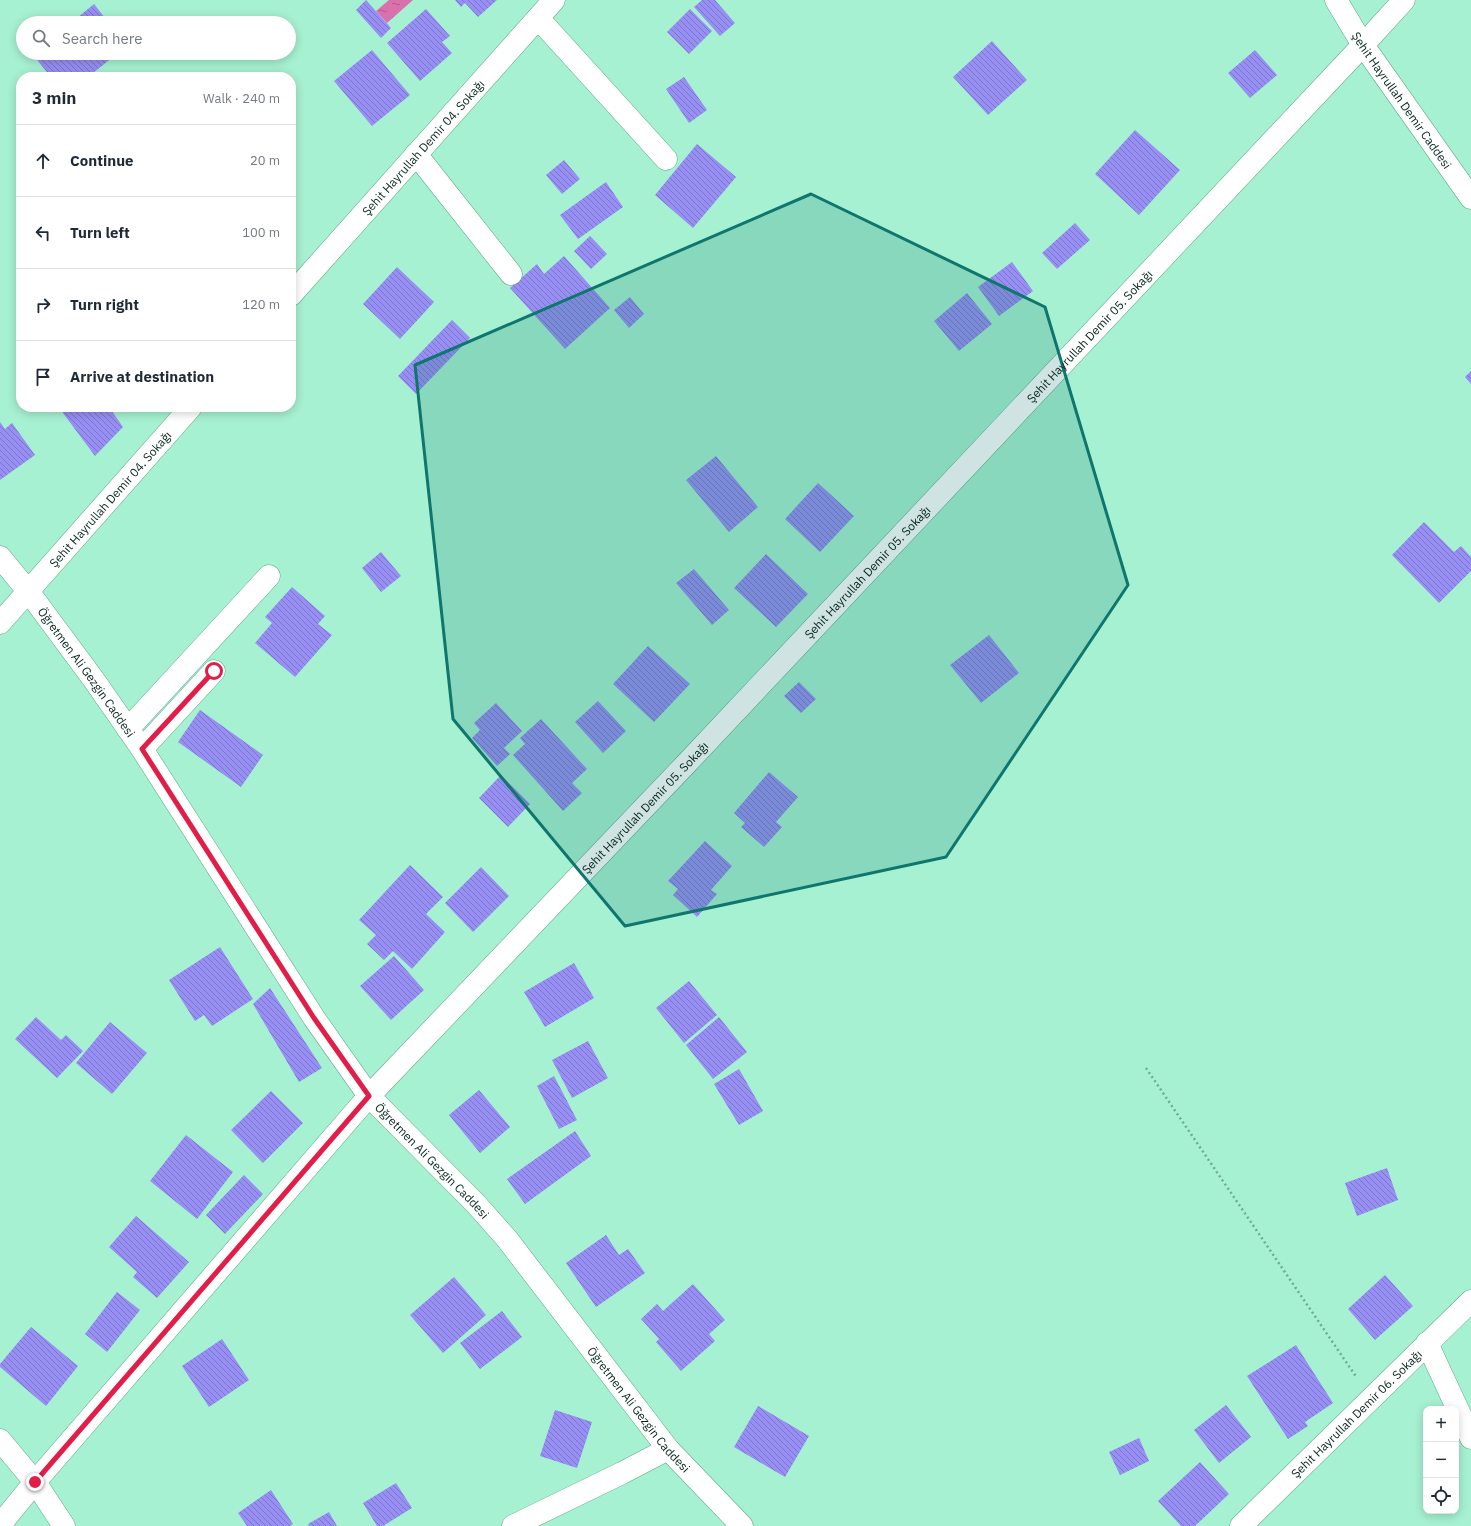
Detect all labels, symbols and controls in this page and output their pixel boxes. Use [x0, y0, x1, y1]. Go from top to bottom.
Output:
search box [16, 16, 296, 60]
icon: search [30, 27, 52, 49]
text: Search here [62, 29, 142, 48]
street label: Şehit Hayrullah Demir Caddesi [1349, 29, 1455, 171]
street label: Şehit Hayrullah Demir 04. Sokağı [358, 76, 487, 218]
text: 3 min [32, 87, 76, 109]
text: Walk · 240 m [203, 90, 280, 107]
icon: ahead [32, 150, 54, 172]
text: Continue [70, 151, 134, 170]
text: 20 m [250, 152, 280, 169]
icon: left [32, 222, 54, 244]
text: Turn left [70, 223, 130, 242]
text: 100 m [242, 224, 280, 241]
street label: Şehit Hayrullah Demir 05. Sokağı [1023, 266, 1155, 405]
icon: right [32, 294, 54, 316]
text: Turn right [70, 295, 139, 314]
text: 120 m [242, 296, 280, 313]
icon: arrive [32, 366, 54, 388]
text: Arrive at destination [70, 367, 214, 386]
street label: Şehit Hayrullah Demir 04. Sokağı [46, 427, 174, 570]
street label: Şehit Hayrullah Demir 05. Sokağı [801, 502, 933, 641]
street label: Öğretmen Ali Gezgin Caddesi [35, 604, 139, 740]
route start [205, 662, 223, 680]
street label: Şehit Hayrullah Demir 05. Sokağı [578, 738, 711, 876]
street label: Öğretmen Ali Gezgin Caddesi [372, 1099, 493, 1221]
street label: Öğretmen Ali Gezgin Caddesi [585, 1343, 694, 1475]
street label: Şehit Hayrullah Demir 06. Sokağı [1288, 1346, 1425, 1481]
map controls [1423, 1406, 1459, 1514]
button: + [1423, 1406, 1459, 1442]
button: − [1423, 1442, 1459, 1478]
route end [26, 1473, 44, 1491]
button: locate [1423, 1478, 1459, 1514]

